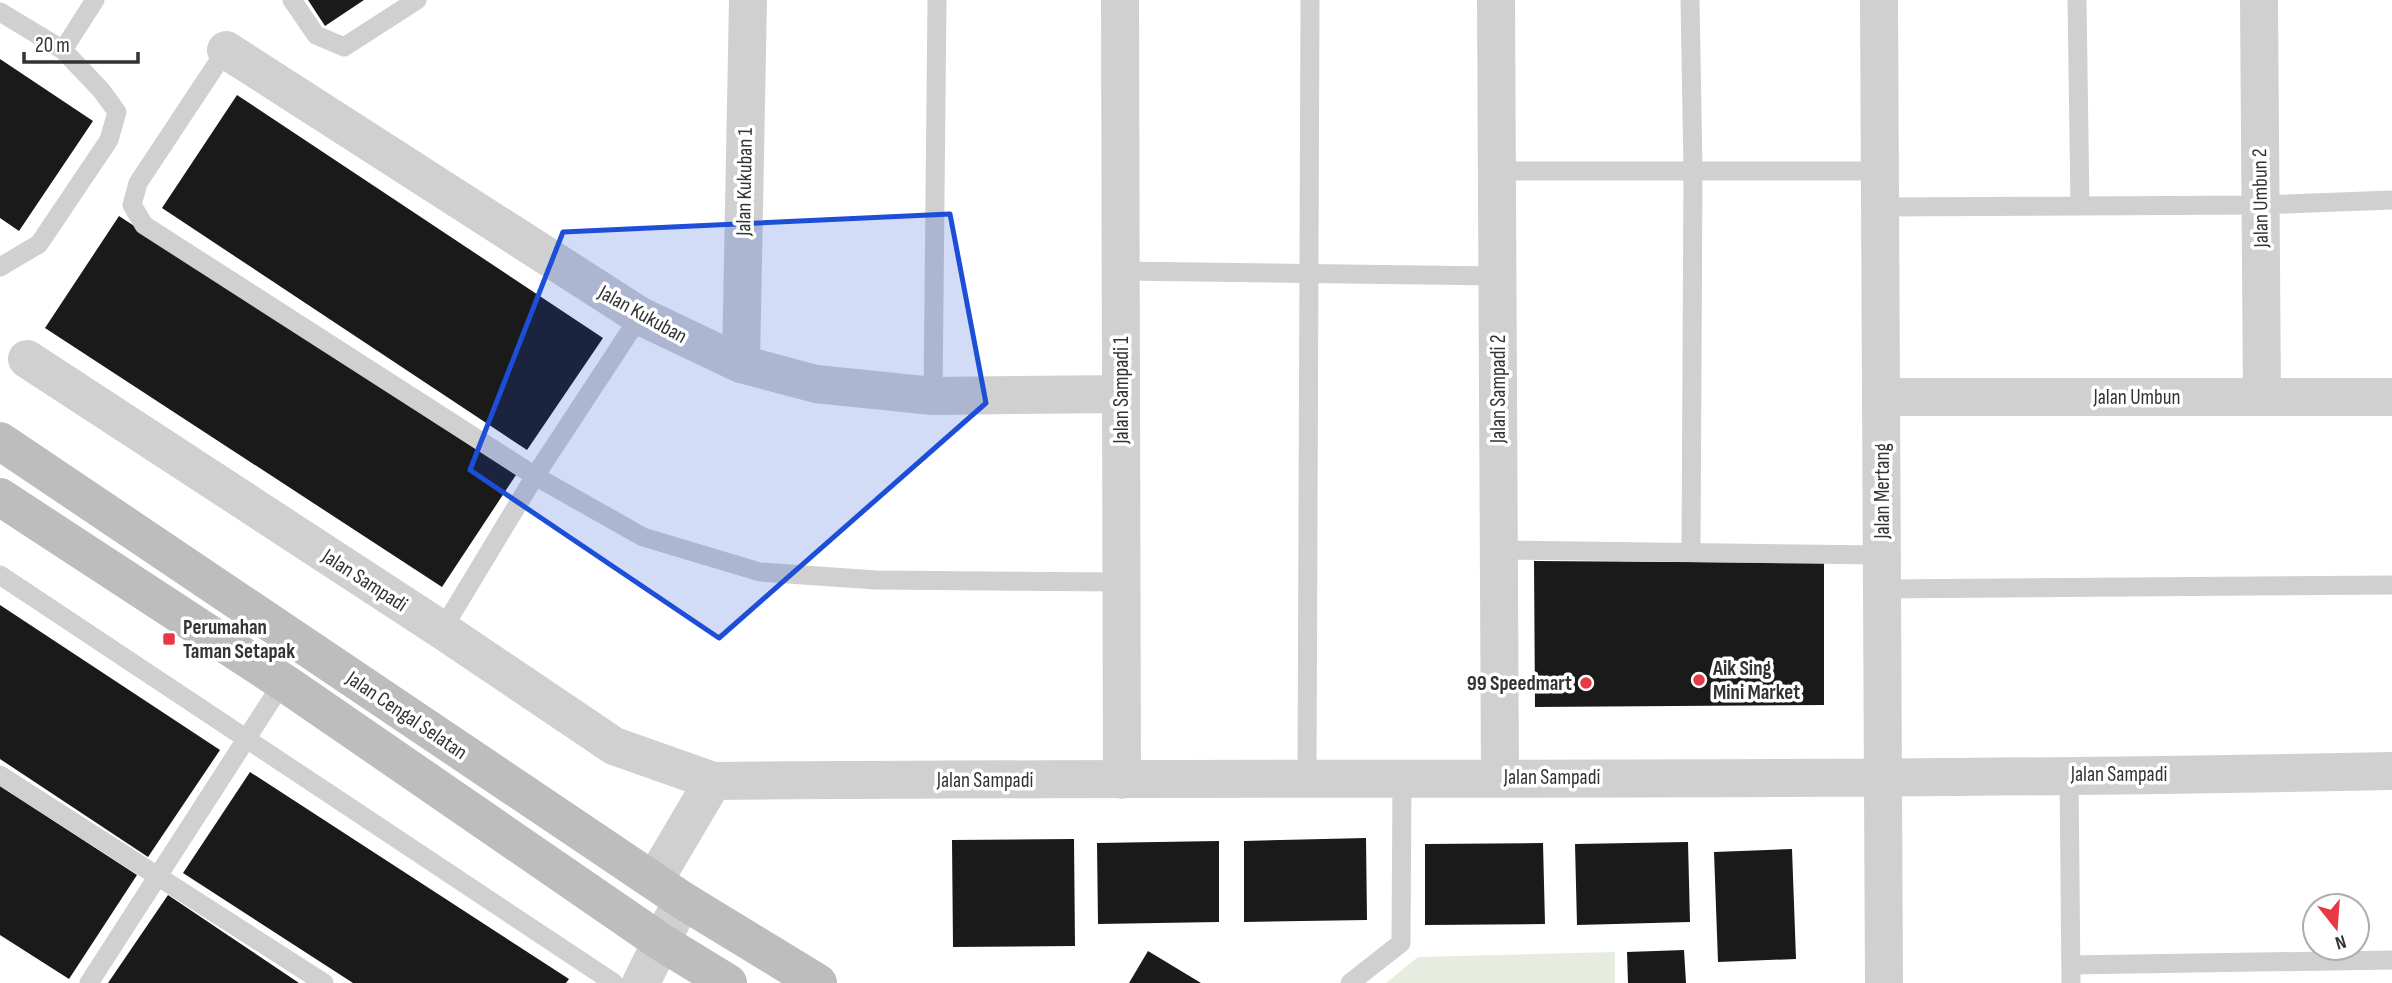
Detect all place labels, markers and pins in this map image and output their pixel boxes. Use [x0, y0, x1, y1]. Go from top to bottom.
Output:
place label: Perumahan Taman Setapak [183, 615, 295, 664]
marker: Perumahan Taman Setapak [161, 631, 177, 647]
place label: Aik Sing Mini Market [1712, 656, 1800, 705]
place label: 99 Speedmart [1467, 671, 1572, 696]
marker: Aik Sing Mini Market [1691, 672, 1707, 688]
marker: 99 Speedmart [1578, 675, 1594, 691]

